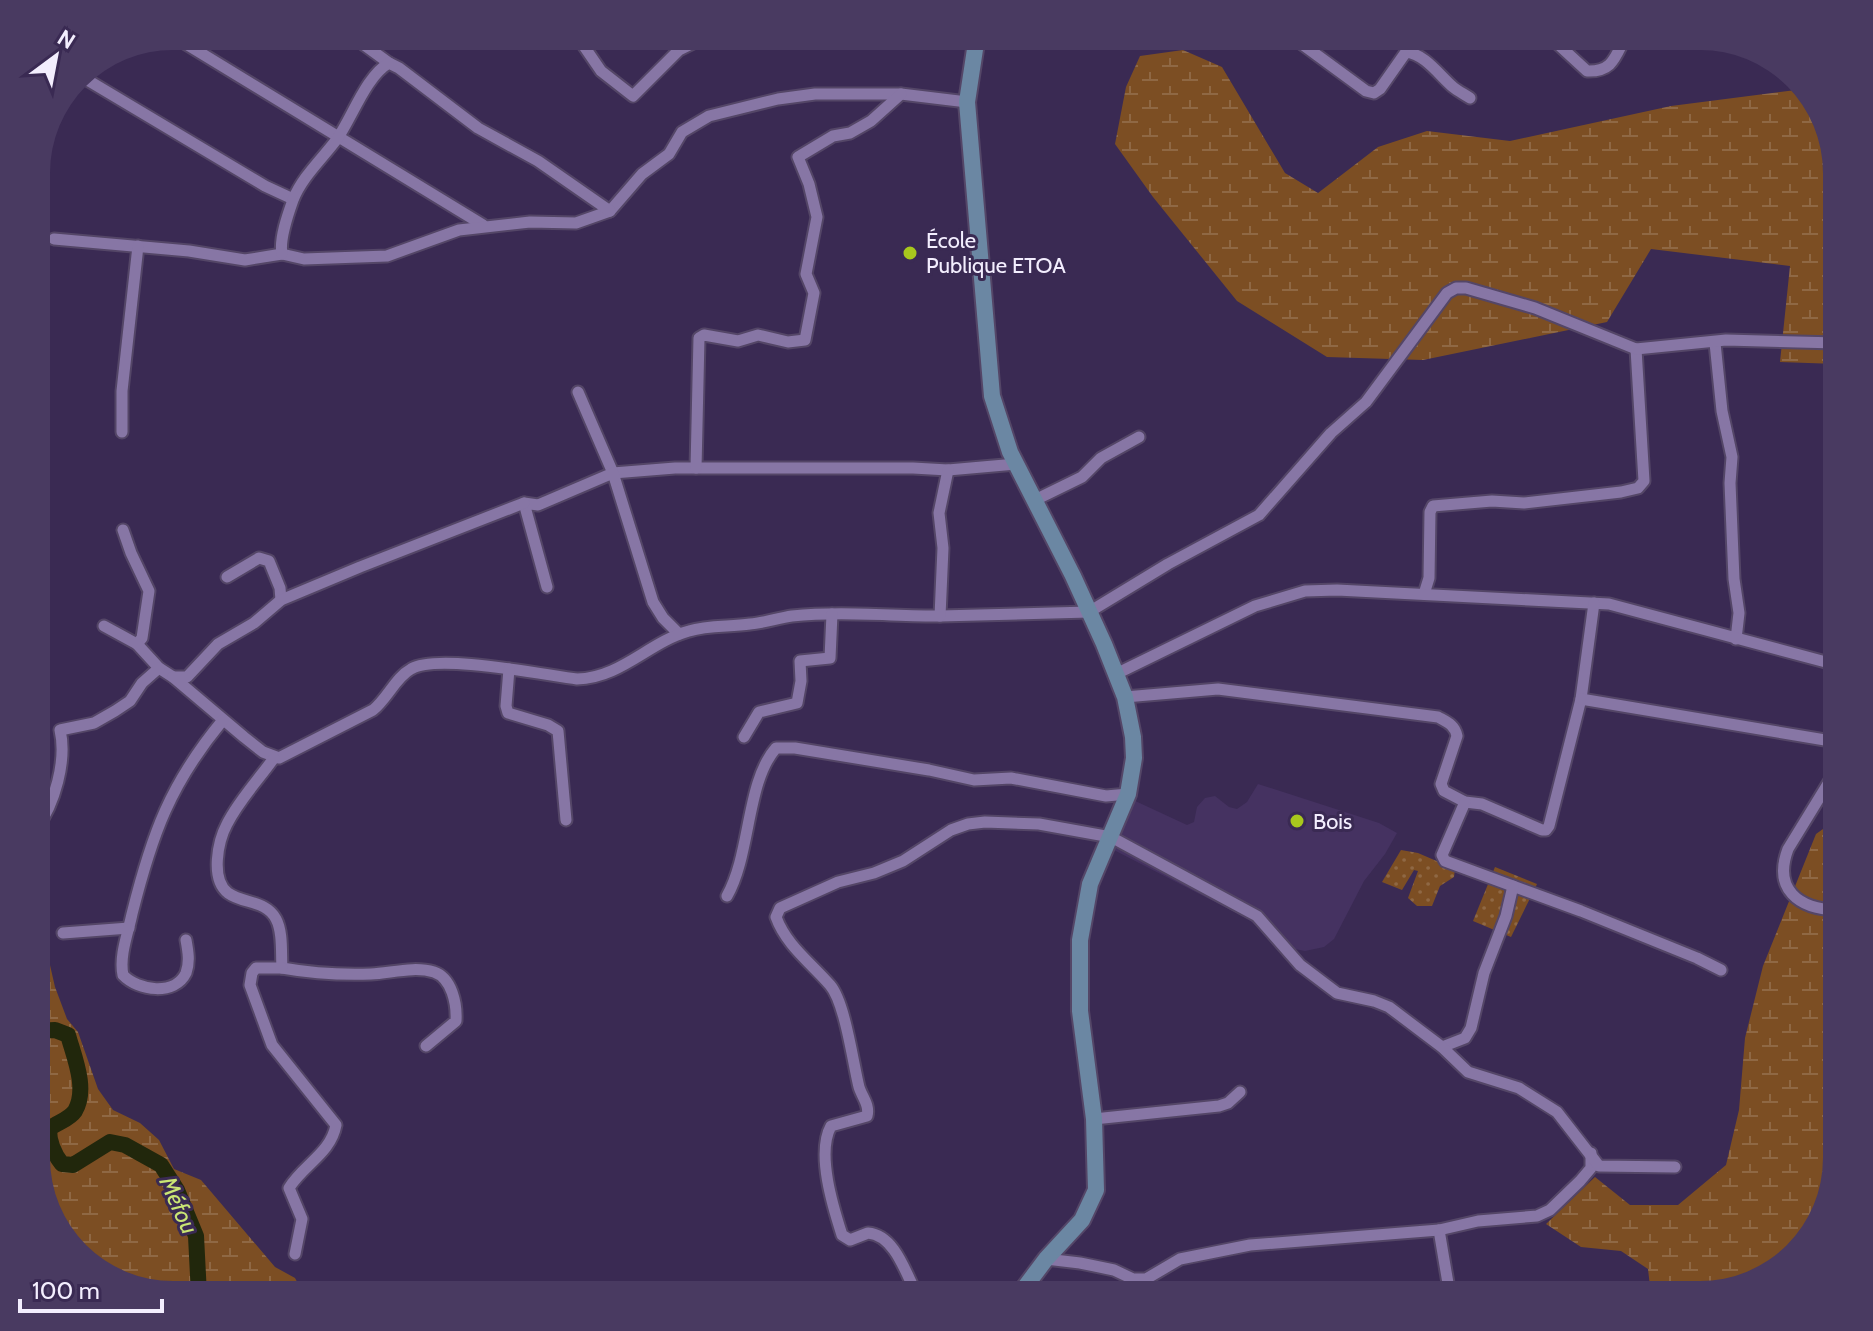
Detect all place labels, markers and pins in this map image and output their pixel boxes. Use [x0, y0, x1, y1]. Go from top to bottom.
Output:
place label: École Publique ETOA [926, 227, 1066, 279]
marker: École Publique ETOA [901, 244, 919, 262]
place label: Bois [1313, 808, 1352, 835]
marker: Bois [1288, 812, 1306, 830]

